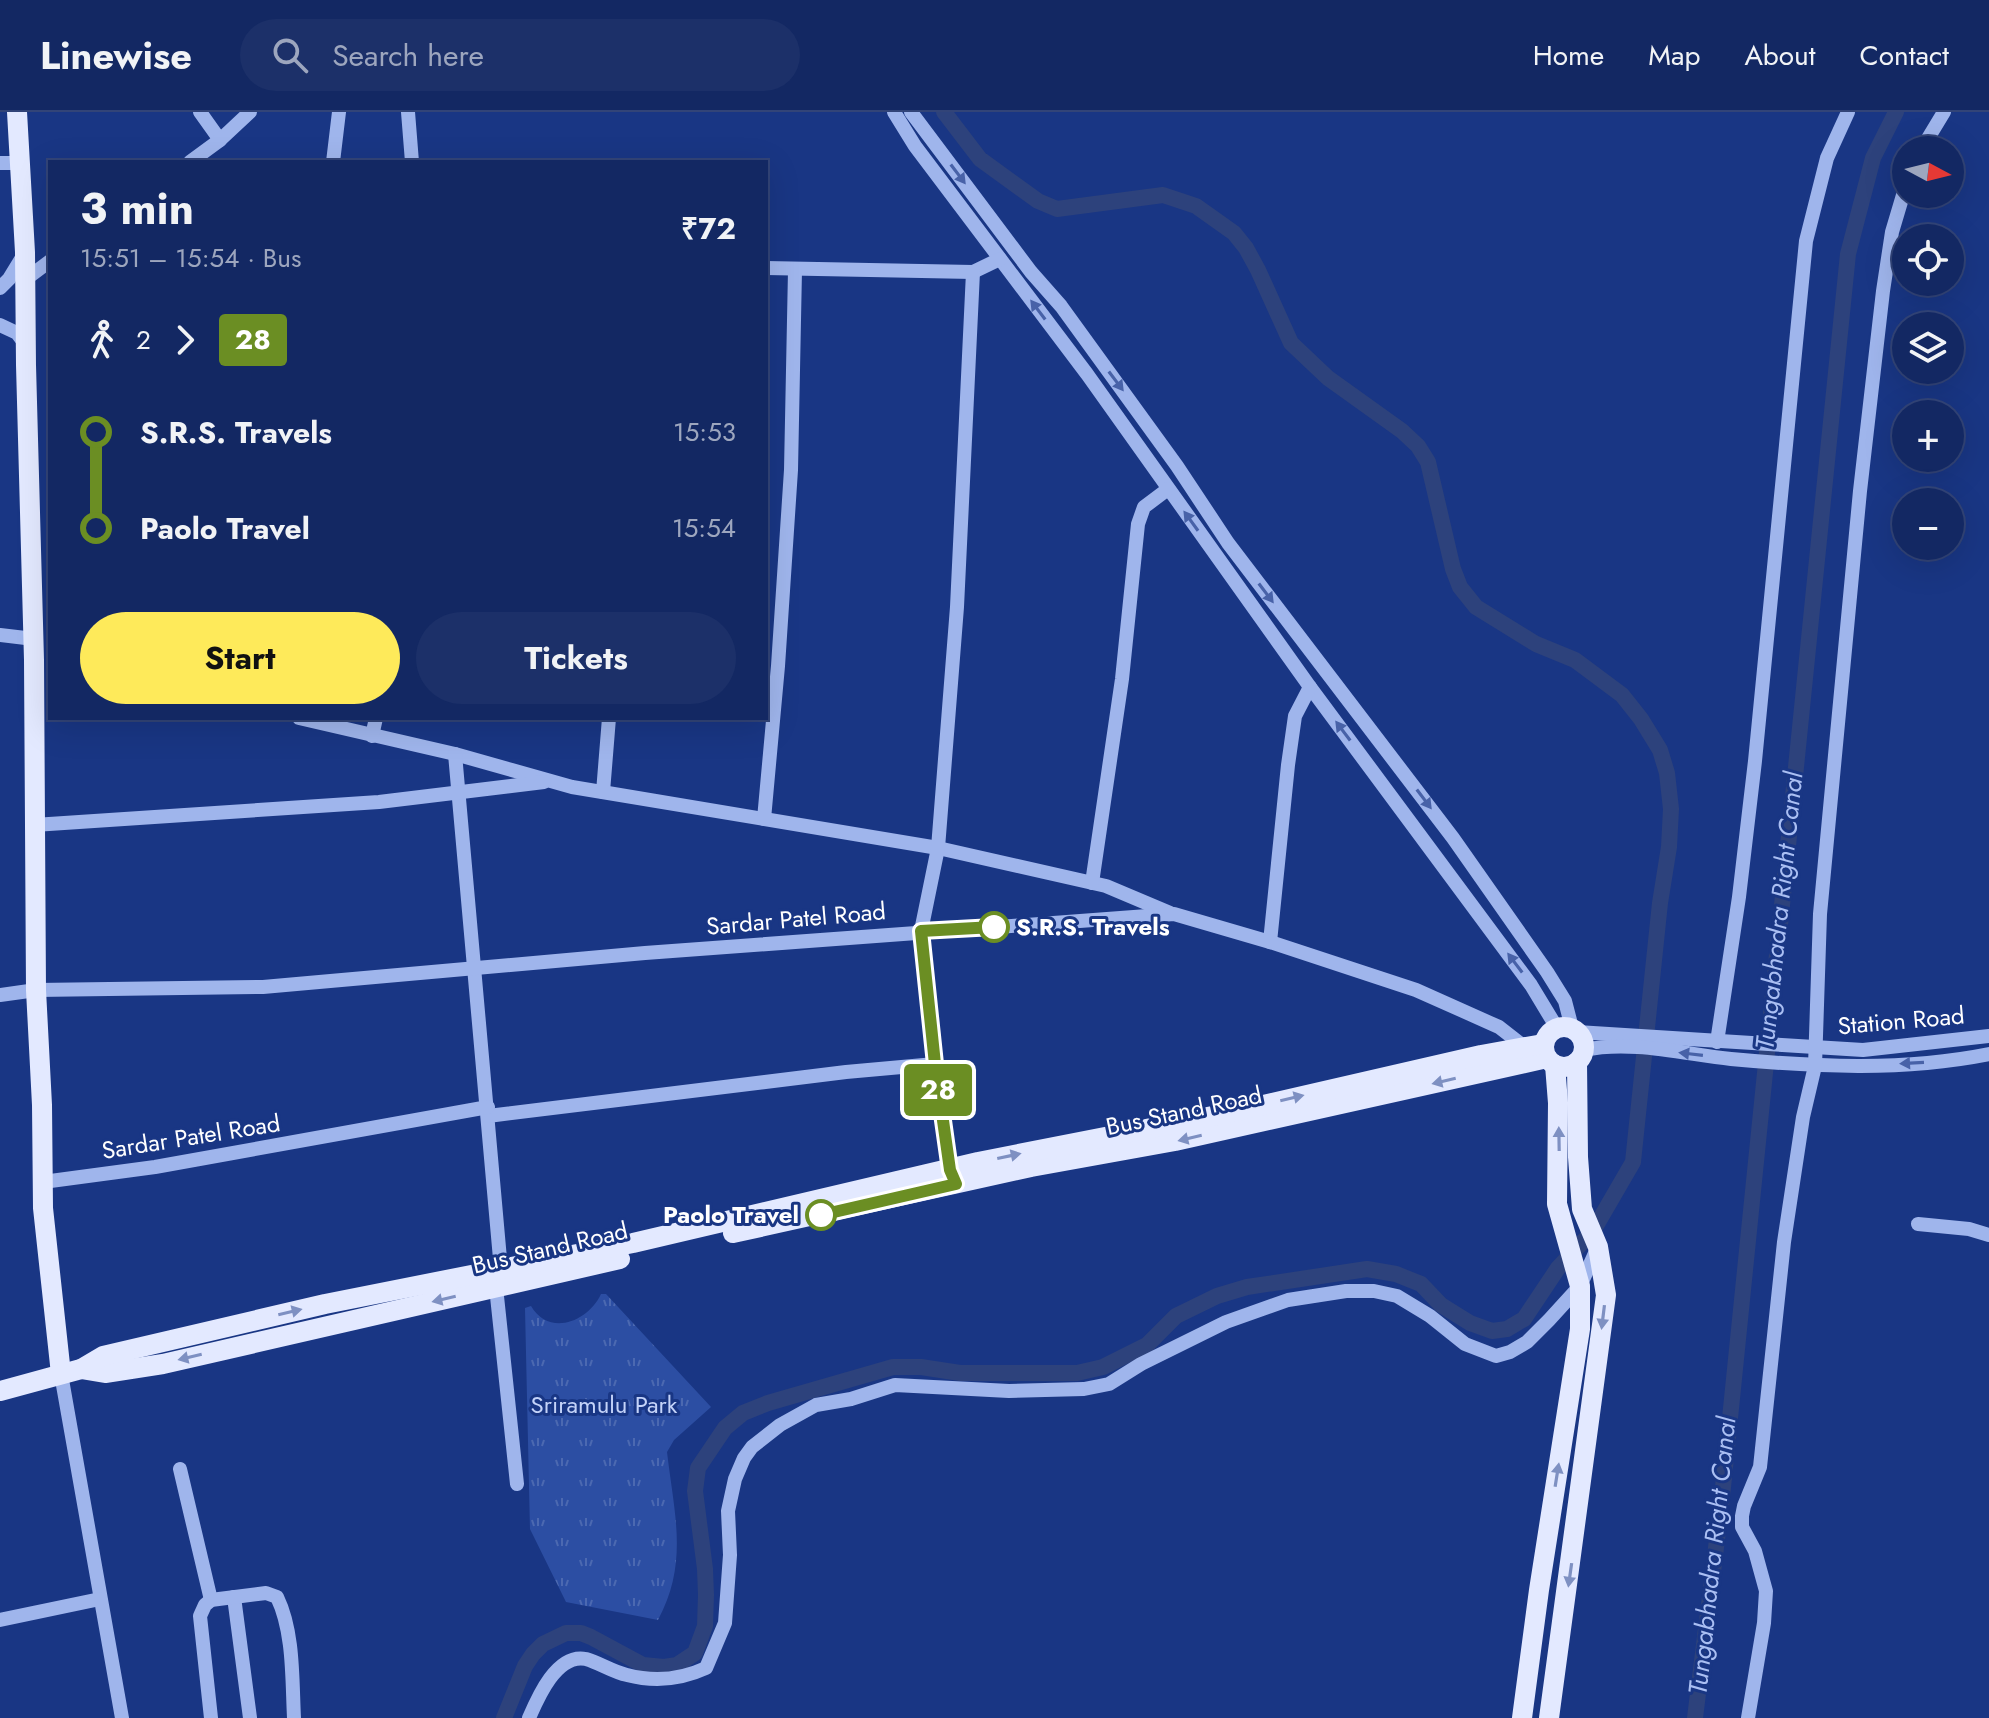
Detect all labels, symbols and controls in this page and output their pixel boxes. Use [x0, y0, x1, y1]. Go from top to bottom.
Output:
search box [240, 19, 800, 91]
text: Linewise [40, 28, 192, 83]
icon: search [268, 33, 312, 77]
text: Search here [332, 34, 484, 77]
text: Home [1533, 35, 1604, 76]
text: Map [1648, 35, 1700, 76]
text: About [1744, 35, 1816, 76]
text: Contact [1860, 35, 1949, 76]
north arrow [1892, 136, 1964, 208]
map controls [1892, 136, 1964, 560]
one-way arrow [950, 164, 966, 184]
text: 3 min [80, 177, 194, 241]
text: ₹72 [681, 207, 736, 250]
button: locate [1892, 224, 1964, 296]
text: 15:51 – 15:54 · Bus [80, 239, 301, 277]
one-way arrow [1031, 300, 1047, 320]
button: layers [1892, 312, 1964, 384]
icon: walk [80, 318, 124, 362]
icon: forward [163, 318, 207, 362]
text: 28 [235, 319, 271, 360]
text: 2 [136, 321, 151, 359]
one-way arrow [1107, 370, 1123, 391]
button: + [1892, 400, 1964, 472]
text: S.R.S. Travels [140, 411, 332, 454]
text: 15:53 [673, 413, 736, 451]
button: − [1892, 488, 1964, 560]
text: Paolo Travel [140, 507, 310, 550]
text: 15:54 [672, 509, 736, 547]
one-way arrow [1184, 510, 1199, 531]
one-way arrow [1257, 583, 1273, 603]
button: Start [80, 612, 400, 704]
button: Tickets [416, 612, 736, 704]
one-way arrow [1336, 721, 1351, 742]
water label: Tungabhadra Right Canal [1746, 769, 1813, 1052]
one-way arrow [1415, 789, 1431, 810]
street label: Sardar Patel Road [705, 893, 887, 944]
place label: S.R.S. Travels [1016, 909, 1170, 944]
marker: S.R.S. Travels [979, 912, 1009, 942]
one-way arrow [1507, 952, 1523, 973]
street label: Station Road [1836, 998, 1966, 1043]
one-way arrow [1678, 1047, 1703, 1060]
one-way arrow [1899, 1057, 1924, 1070]
line badge: 28 [902, 1064, 974, 1116]
text: 28 [920, 1069, 956, 1110]
one-way arrow [1431, 1075, 1456, 1087]
street label: Bus Stand Road [1103, 1077, 1265, 1144]
one-way arrow [1279, 1091, 1304, 1104]
street label: Sardar Patel Road [99, 1105, 283, 1168]
one-way arrow [1553, 1126, 1565, 1151]
one-way arrow [1177, 1132, 1202, 1145]
one-way arrow [997, 1149, 1022, 1161]
place label: Paolo Travel [663, 1197, 799, 1232]
marker: Paolo Travel [806, 1200, 836, 1230]
street label: Bus Stand Road [469, 1213, 631, 1282]
one-way arrow [431, 1293, 456, 1306]
one-way arrow [278, 1305, 303, 1318]
one-way arrow [1597, 1305, 1610, 1330]
one-way arrow [177, 1351, 202, 1364]
park label: Sriramulu Park [531, 1387, 678, 1422]
water label: Tungabhadra Right Canal [1679, 1414, 1746, 1697]
one-way arrow [1551, 1462, 1564, 1487]
one-way arrow [1563, 1563, 1576, 1588]

